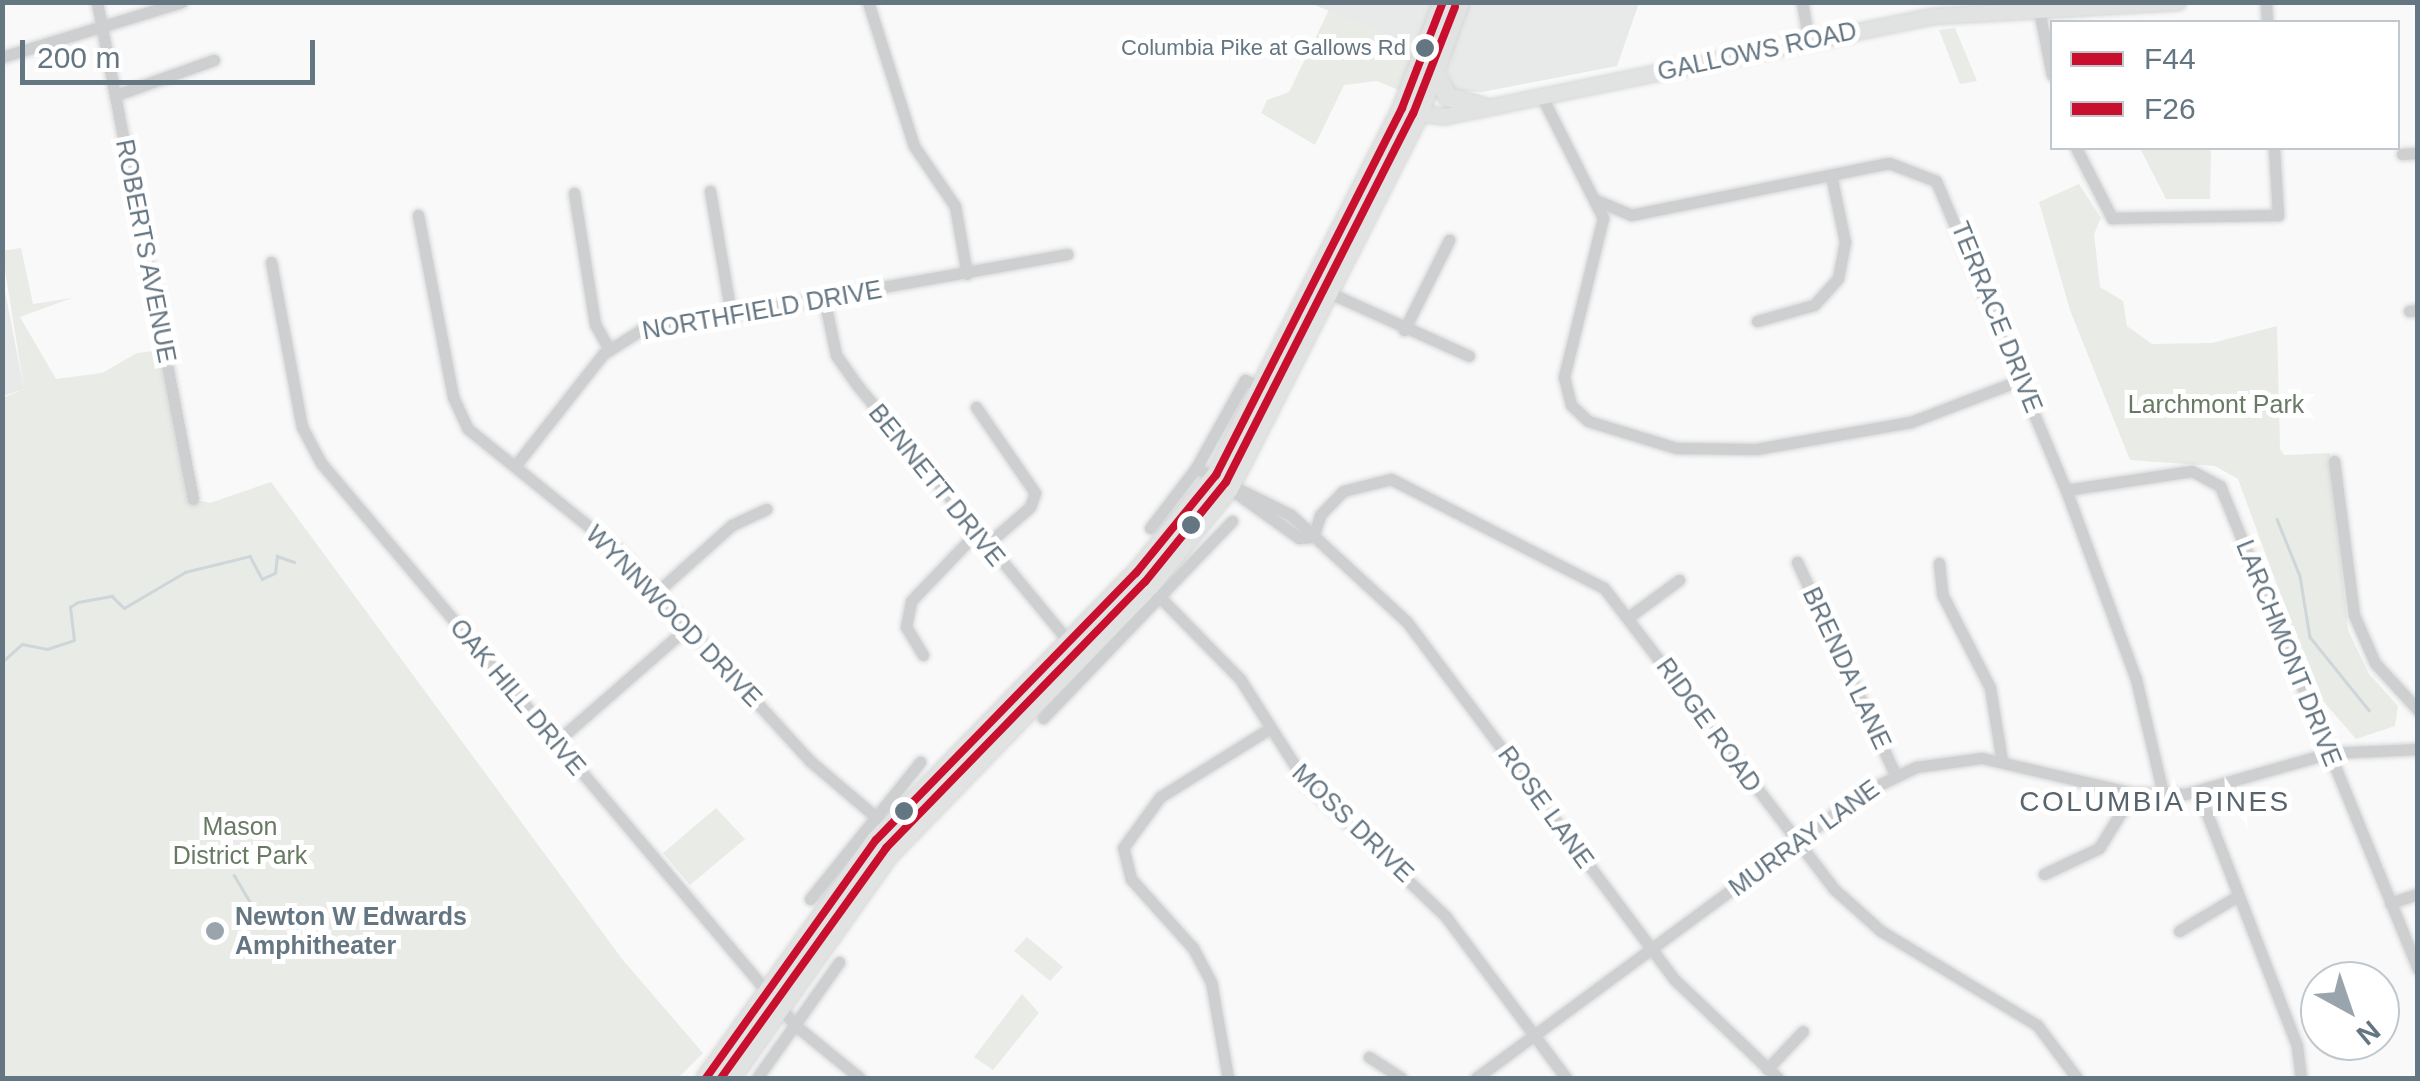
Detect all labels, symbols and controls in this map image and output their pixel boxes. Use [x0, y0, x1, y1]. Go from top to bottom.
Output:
street label: GALLOWS ROAD [1655, 15, 1859, 87]
scale bar [25, 20, 320, 82]
legend [2050, 20, 2400, 150]
place label: Columbia Pike at Gallows Rd [1121, 35, 1406, 61]
marker: Columbia Pike at Gallows Rd [1415, 38, 1435, 58]
text: 200 m [37, 41, 120, 74]
text: F44 [2144, 42, 2196, 75]
text: F26 [2144, 92, 2196, 125]
street label: ROBERTS AVENUE [109, 136, 183, 366]
street label: TERRACE DRIVE [1945, 217, 2049, 417]
street label: NORTHFIELD DRIVE [640, 274, 884, 346]
park label: Larchmont Park [2128, 389, 2304, 419]
street label: BENNETT DRIVE [862, 398, 1012, 572]
unlabelled marker [1181, 515, 1201, 535]
street label: WYNNWOOD DRIVE [580, 519, 768, 713]
street label: LARCHMONT DRIVE [2230, 535, 2348, 771]
street label: BRENDA LANE [1796, 582, 1898, 754]
street label: OAK HILL DRIVE [444, 612, 592, 782]
street label: RIDGE ROAD [1650, 652, 1768, 798]
street label: ROSE LANE [1492, 740, 1600, 874]
street label: MOSS DRIVE [1286, 758, 1420, 888]
street label: MURRAY LANE [1723, 773, 1885, 903]
district label: COLUMBIA PINES [2018, 785, 2292, 819]
unlabelled marker [894, 801, 914, 821]
park label: Mason District Park [173, 812, 307, 871]
place label: Newton W Edwards Amphitheater [235, 902, 467, 961]
marker: Newton W Edwards Amphitheater [204, 920, 226, 942]
north arrow [2300, 961, 2400, 1061]
text: N [2351, 1014, 2386, 1051]

